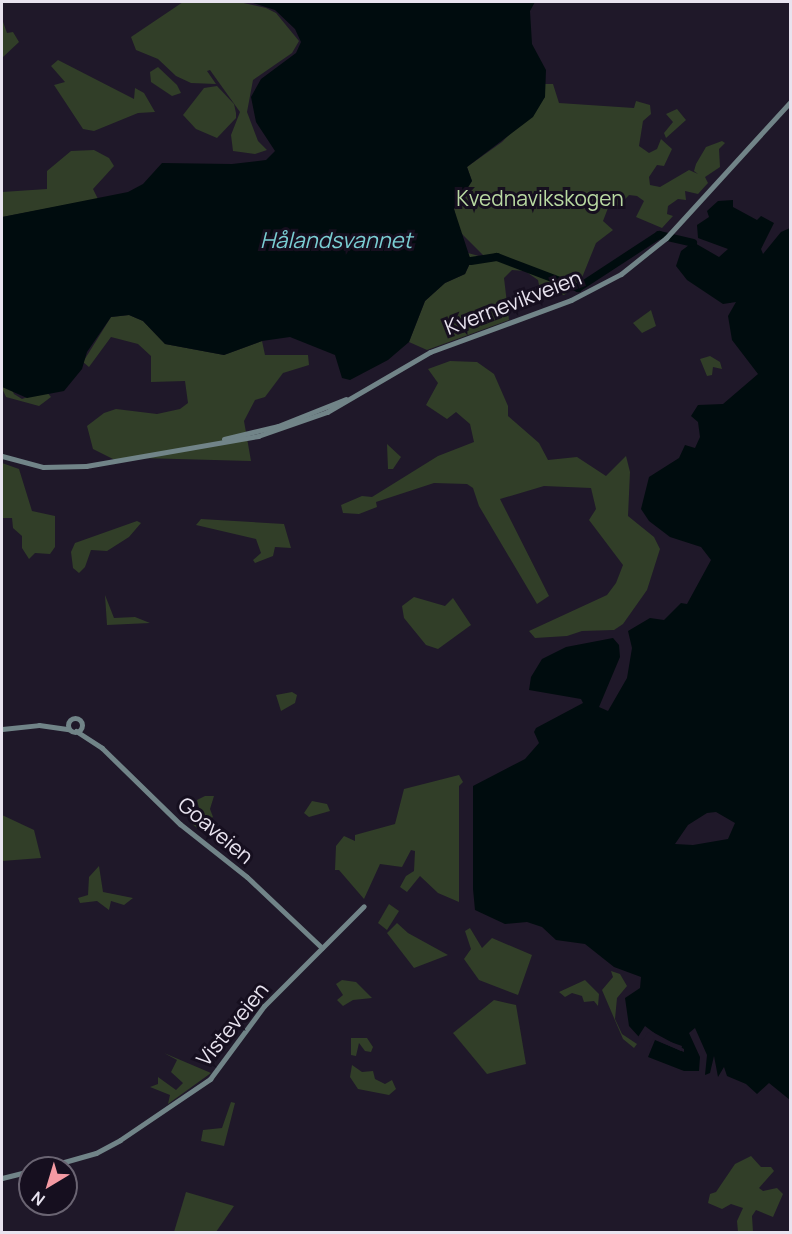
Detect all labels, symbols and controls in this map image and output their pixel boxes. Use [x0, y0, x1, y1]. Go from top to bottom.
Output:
park label: Kvednavikskogen [456, 185, 624, 211]
water label: Hålandsvannet [260, 228, 412, 254]
street label: Kvernevikveien [441, 264, 585, 340]
street label: Goaveien [173, 791, 259, 869]
street label: Visteveien [191, 977, 273, 1071]
north arrow [18, 1156, 78, 1216]
text: N [27, 1186, 49, 1211]

